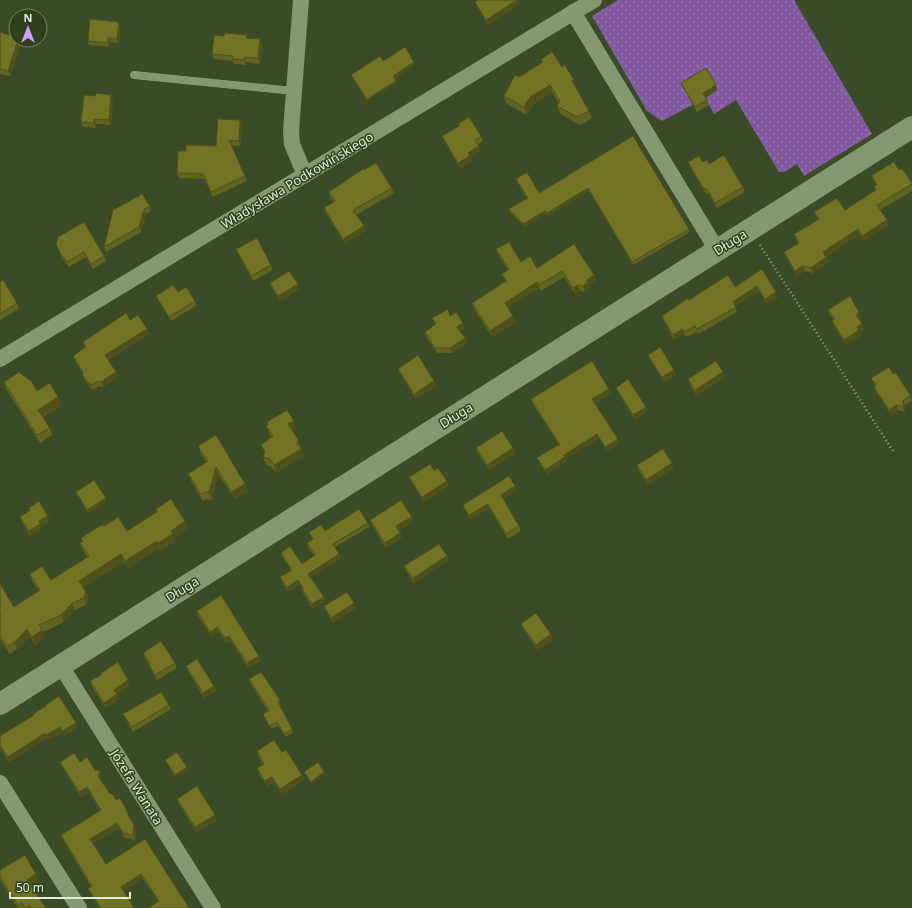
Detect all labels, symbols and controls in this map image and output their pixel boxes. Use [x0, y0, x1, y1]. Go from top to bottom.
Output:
north arrow [8, 8, 48, 48]
text: N [24, 10, 32, 25]
street label: Władysława Podkowińskiego [217, 127, 377, 233]
street label: Długa [710, 225, 750, 259]
street label: Długa [436, 398, 476, 432]
street label: Długa [162, 572, 202, 606]
street label: Józefa Wanata [105, 744, 168, 828]
scale bar [10, 874, 130, 900]
text: 50 m [16, 879, 44, 896]

